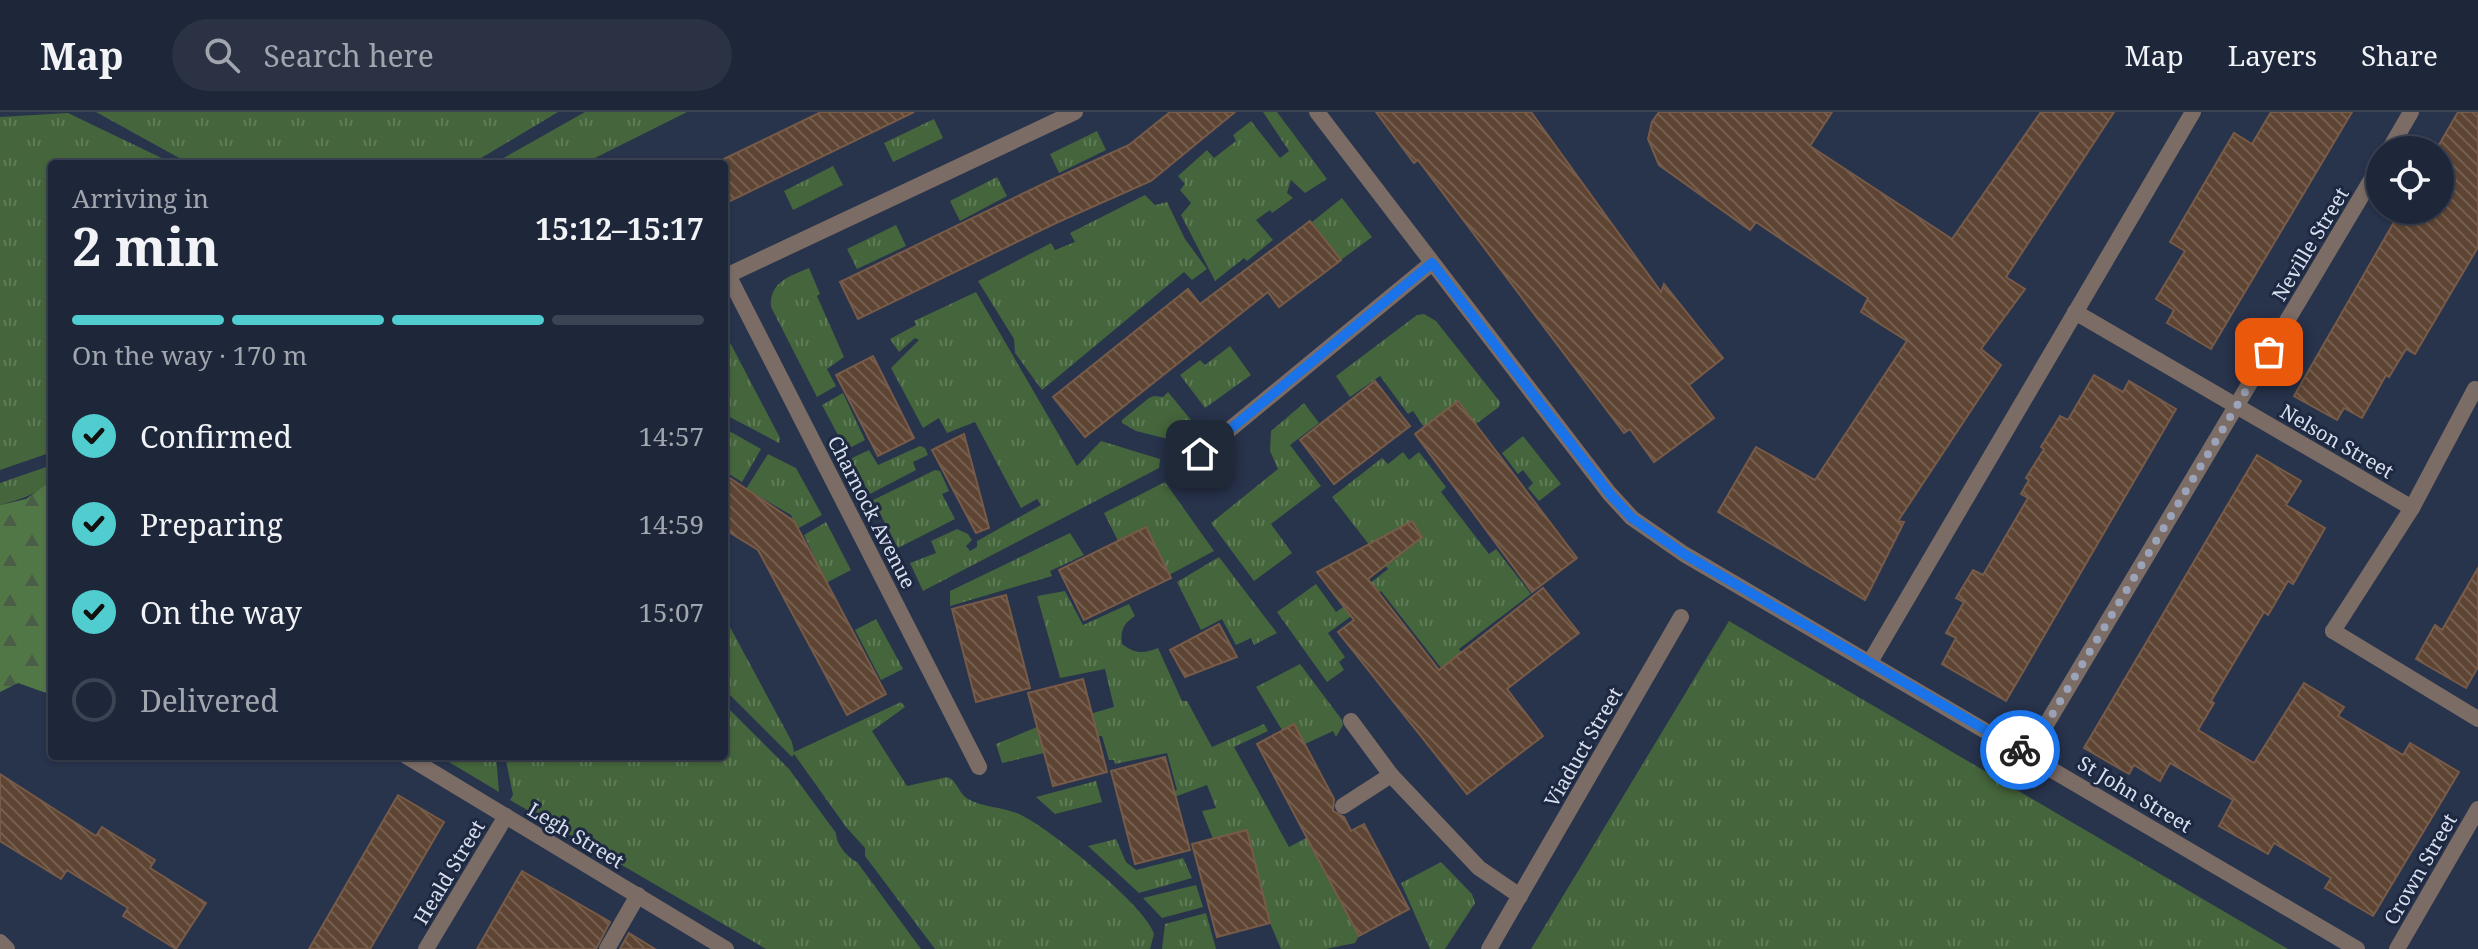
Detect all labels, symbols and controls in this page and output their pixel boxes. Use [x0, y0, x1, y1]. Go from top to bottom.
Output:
search box [172, 19, 732, 91]
text: Map [40, 29, 124, 81]
icon: search [200, 33, 244, 77]
text: Search here [264, 35, 434, 76]
text: Map [2125, 36, 2184, 74]
text: Layers [2228, 36, 2317, 74]
text: Share [2361, 36, 2438, 74]
map controls [2366, 136, 2454, 224]
button: locate [2366, 136, 2454, 224]
text: Arriving in [72, 180, 209, 216]
street label: Neville Street [2265, 182, 2355, 306]
text: 15:12–15:17 [535, 208, 704, 249]
text: 2 min [72, 210, 219, 281]
pin [2235, 318, 2303, 386]
icon: bag [2247, 330, 2291, 374]
text: On the way · 170 m [72, 337, 307, 373]
street label: Nelson Street [2275, 398, 2399, 484]
icon: check [72, 414, 116, 458]
text: Confirmed [140, 416, 292, 457]
text: 14:57 [638, 418, 704, 454]
pin [1166, 420, 1234, 488]
street label: Charnock Avenue [822, 431, 922, 593]
icon: home [1178, 432, 1222, 476]
icon: check [72, 502, 116, 546]
text: Preparing [140, 504, 283, 545]
text: 14:59 [638, 506, 704, 542]
icon: check [72, 590, 116, 634]
text: On the way [140, 592, 302, 633]
text: 15:07 [638, 594, 704, 630]
text: Delivered [140, 680, 279, 721]
street label: Viaduct Street [1538, 682, 1628, 812]
courier [1980, 710, 2060, 790]
icon: bike [1998, 728, 2042, 772]
street label: St John Street [2073, 749, 2197, 839]
street label: Legh Street [523, 796, 629, 874]
street label: Crown Street [2377, 808, 2463, 930]
street label: Heald Street [407, 815, 491, 929]

